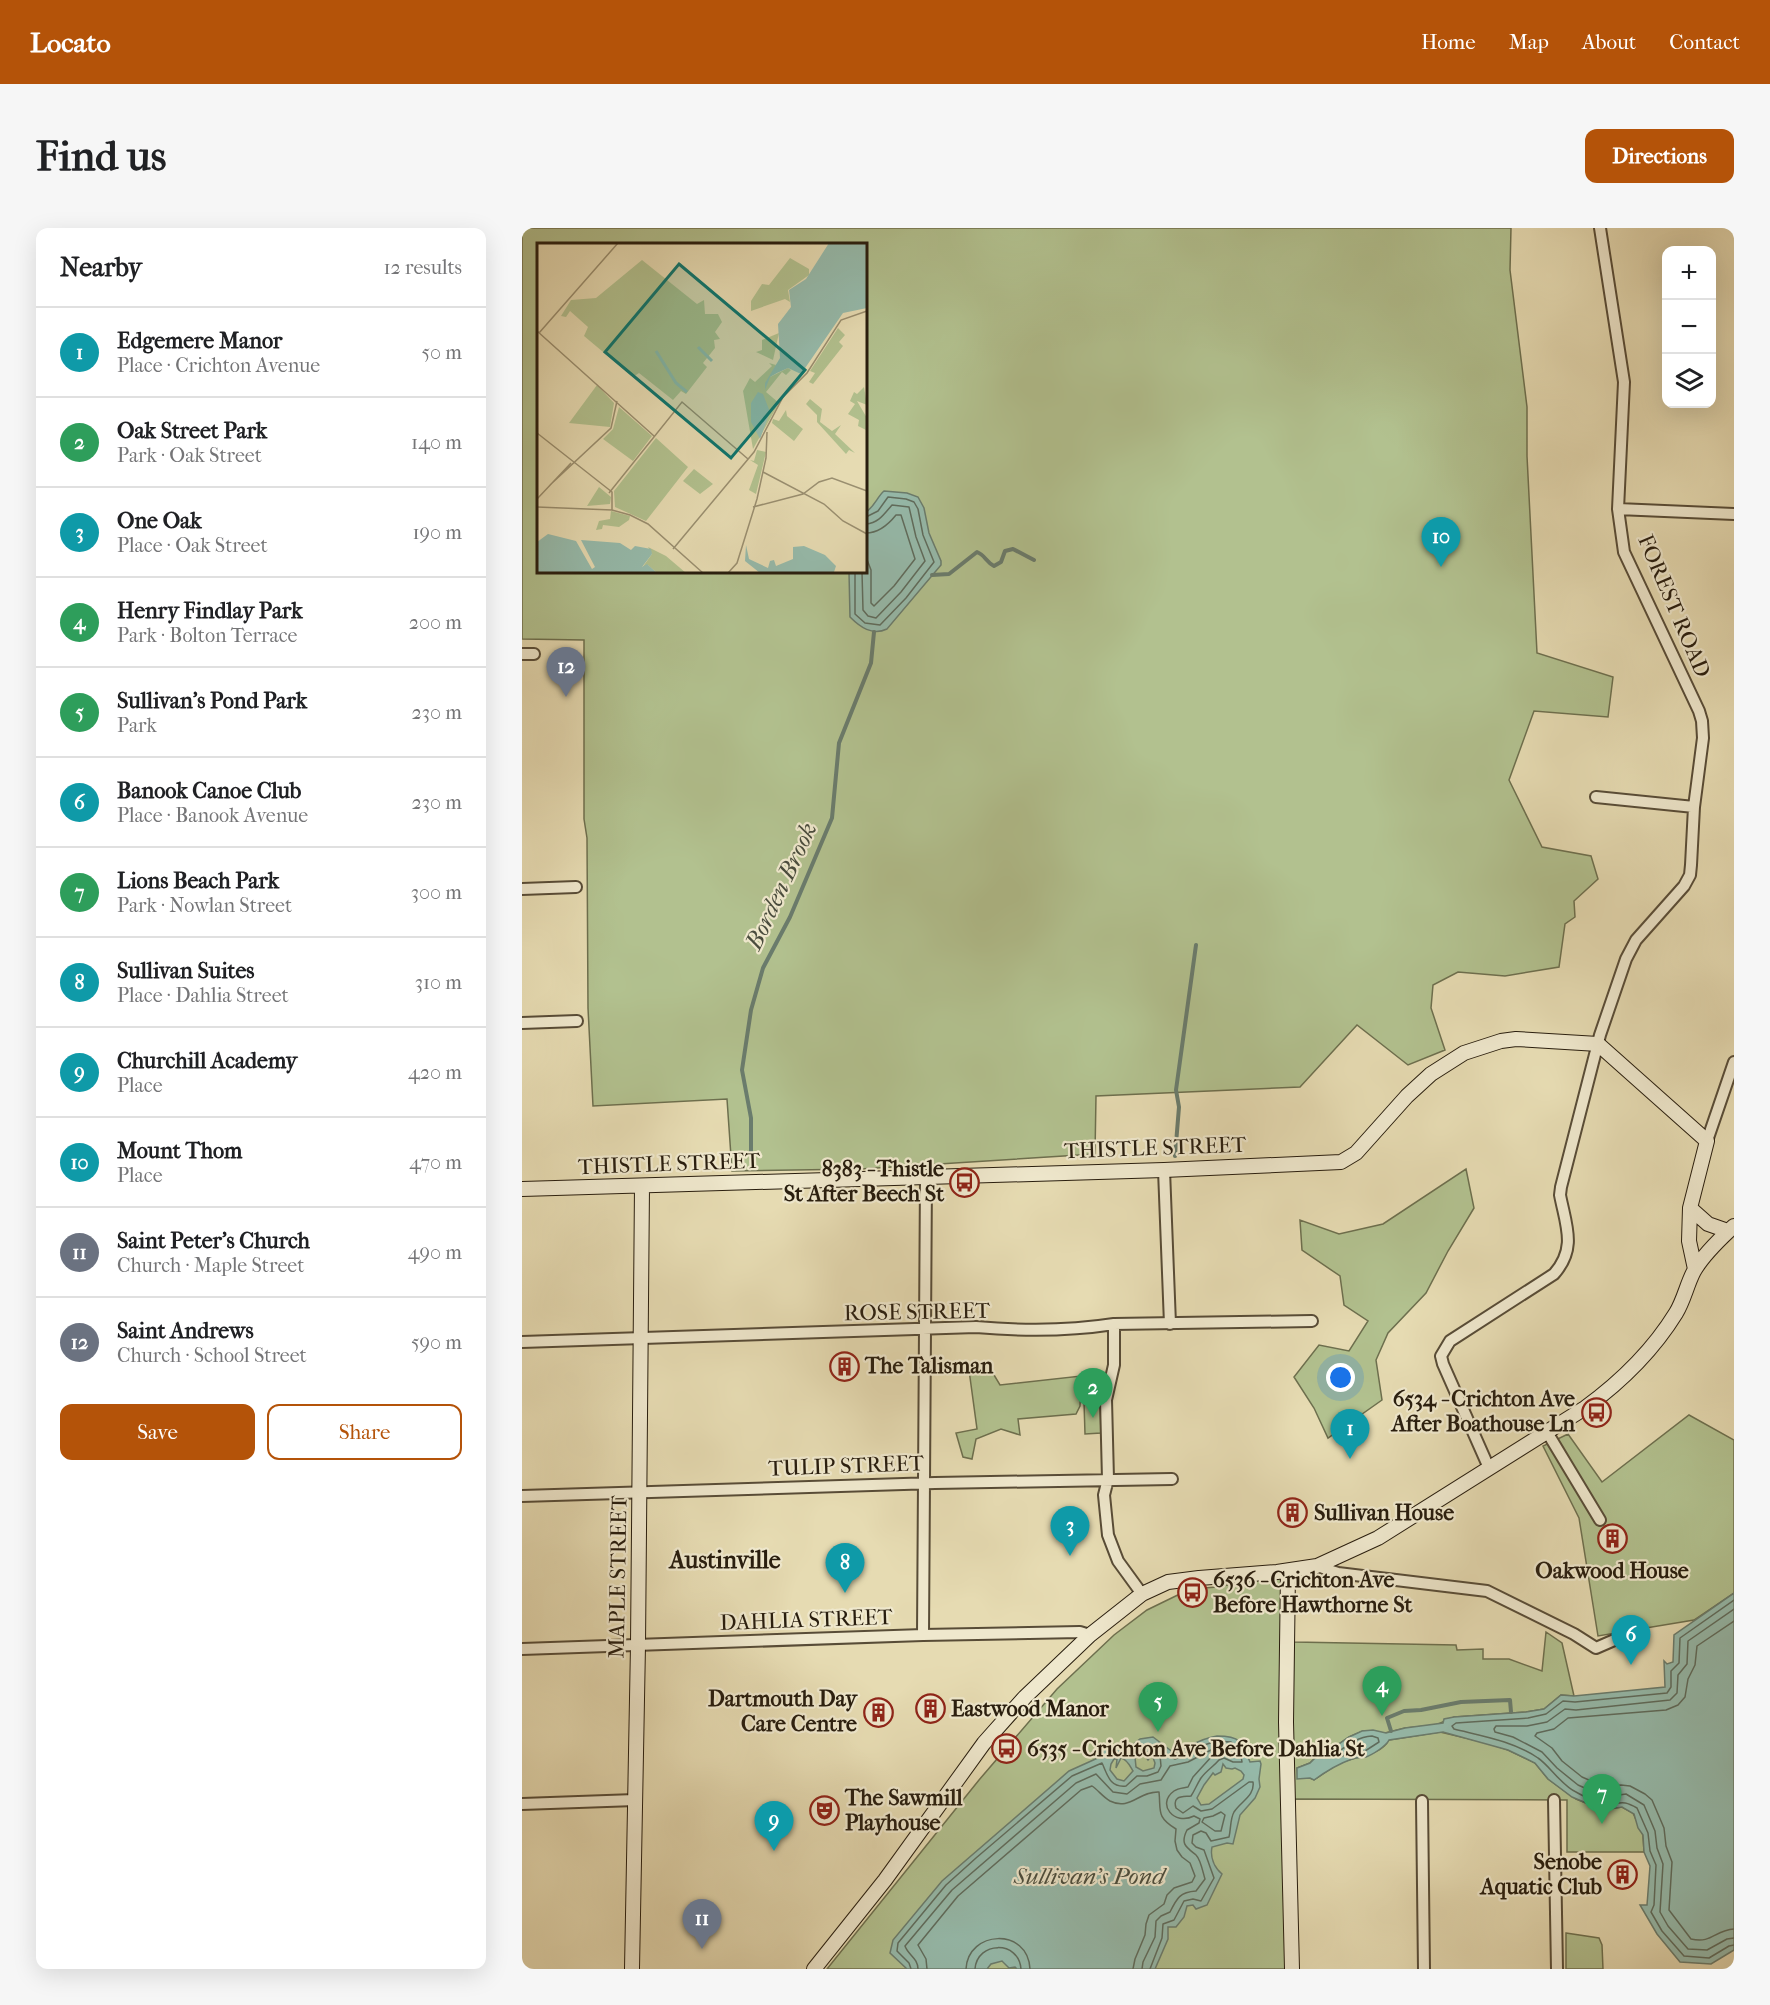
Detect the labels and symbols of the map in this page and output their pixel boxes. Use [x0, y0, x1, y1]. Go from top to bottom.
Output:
inset map [537, 243, 867, 573]
pin: 10 [1422, 518, 1460, 567]
street label: FOREST ROAD [1632, 531, 1716, 681]
pin: 12 [546, 648, 585, 697]
water label: Borden Brook [739, 818, 823, 956]
street label: THISTLE STREET [1063, 1132, 1248, 1164]
street label: THISTLE STREET [577, 1148, 762, 1180]
place label: 8383 - Thistle St After Beech St [784, 1156, 945, 1207]
bus stop icon: 8383 - Thistle St After Beech St [949, 1166, 981, 1198]
street label: ROSE STREET [844, 1298, 991, 1326]
building icon: The Talisman [828, 1350, 860, 1382]
place label: The Talisman [864, 1353, 993, 1379]
your location [1326, 1363, 1355, 1392]
pin: 2 [1074, 1368, 1112, 1418]
place label: 6534 - Crichton Ave After Boathouse Ln [1390, 1386, 1575, 1437]
bus stop icon: 6534 - Crichton Ave After Boathouse Ln [1580, 1396, 1612, 1428]
pin: 1 [1330, 1410, 1370, 1459]
street label: TULIP STREET [768, 1450, 925, 1482]
street label: MAPLE STREET [604, 1494, 632, 1659]
building icon: Sullivan House [1277, 1497, 1309, 1529]
place label: Sullivan House [1314, 1500, 1454, 1526]
pin: 3 [1050, 1506, 1090, 1556]
building icon: Oakwood House [1596, 1523, 1628, 1555]
pin: 8 [826, 1544, 864, 1593]
district label: Austinville [667, 1546, 781, 1574]
place label: Oakwood House [1535, 1558, 1689, 1584]
place label: 6536 - Crichton Ave Before Hawthorne St [1213, 1567, 1414, 1618]
bus stop icon: 6536 - Crichton Ave Before Hawthorne St [1176, 1577, 1208, 1609]
street label: DAHLIA STREET [719, 1604, 894, 1636]
pin: 6 [1612, 1616, 1650, 1665]
pin: 4 [1362, 1666, 1402, 1716]
pin: 5 [1138, 1682, 1178, 1732]
place label: Dartmouth Day Care Centre [708, 1686, 858, 1737]
building icon: Eastwood Manor [914, 1693, 946, 1725]
building icon: Dartmouth Day Care Centre [862, 1696, 894, 1728]
place label: Eastwood Manor [951, 1696, 1109, 1722]
bus stop icon: 6535 - Crichton Ave Before Dahlia St [990, 1733, 1022, 1765]
place label: 6535 - Crichton Ave Before Dahlia St [1027, 1736, 1366, 1762]
pin: 7 [1582, 1774, 1622, 1824]
place label: The Sawmill Playhouse [844, 1785, 963, 1836]
theatre icon: The Sawmill Playhouse [808, 1795, 840, 1827]
pin: 9 [754, 1802, 794, 1851]
place label: Senobe Aquatic Club [1479, 1849, 1602, 1900]
building icon: Senobe Aquatic Club [1607, 1859, 1639, 1891]
water label: Sullivan's Pond [1013, 1862, 1167, 1890]
pin: 11 [682, 1900, 722, 1949]

